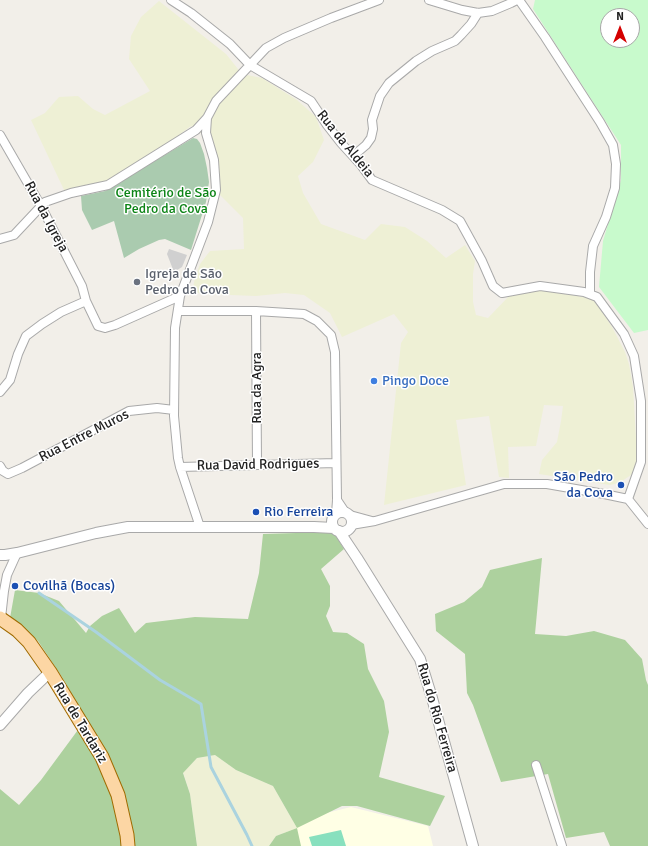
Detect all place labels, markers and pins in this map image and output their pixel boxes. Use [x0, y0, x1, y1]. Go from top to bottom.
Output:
place label: Igreja de São Pedro da Cova [145, 266, 229, 298]
marker: Igreja de São Pedro da Cova [132, 277, 142, 287]
place label: Pingo Doce [382, 373, 449, 389]
marker: Pingo Doce [369, 376, 379, 386]
place label: São Pedro da Cova [554, 469, 613, 502]
marker: São Pedro da Cova [616, 480, 626, 490]
place label: Rio Ferreira [264, 504, 333, 520]
marker: Rio Ferreira [251, 507, 261, 517]
place label: Covilhã (Bocas) [23, 578, 115, 594]
marker: Covilhã (Bocas) [10, 581, 20, 591]

